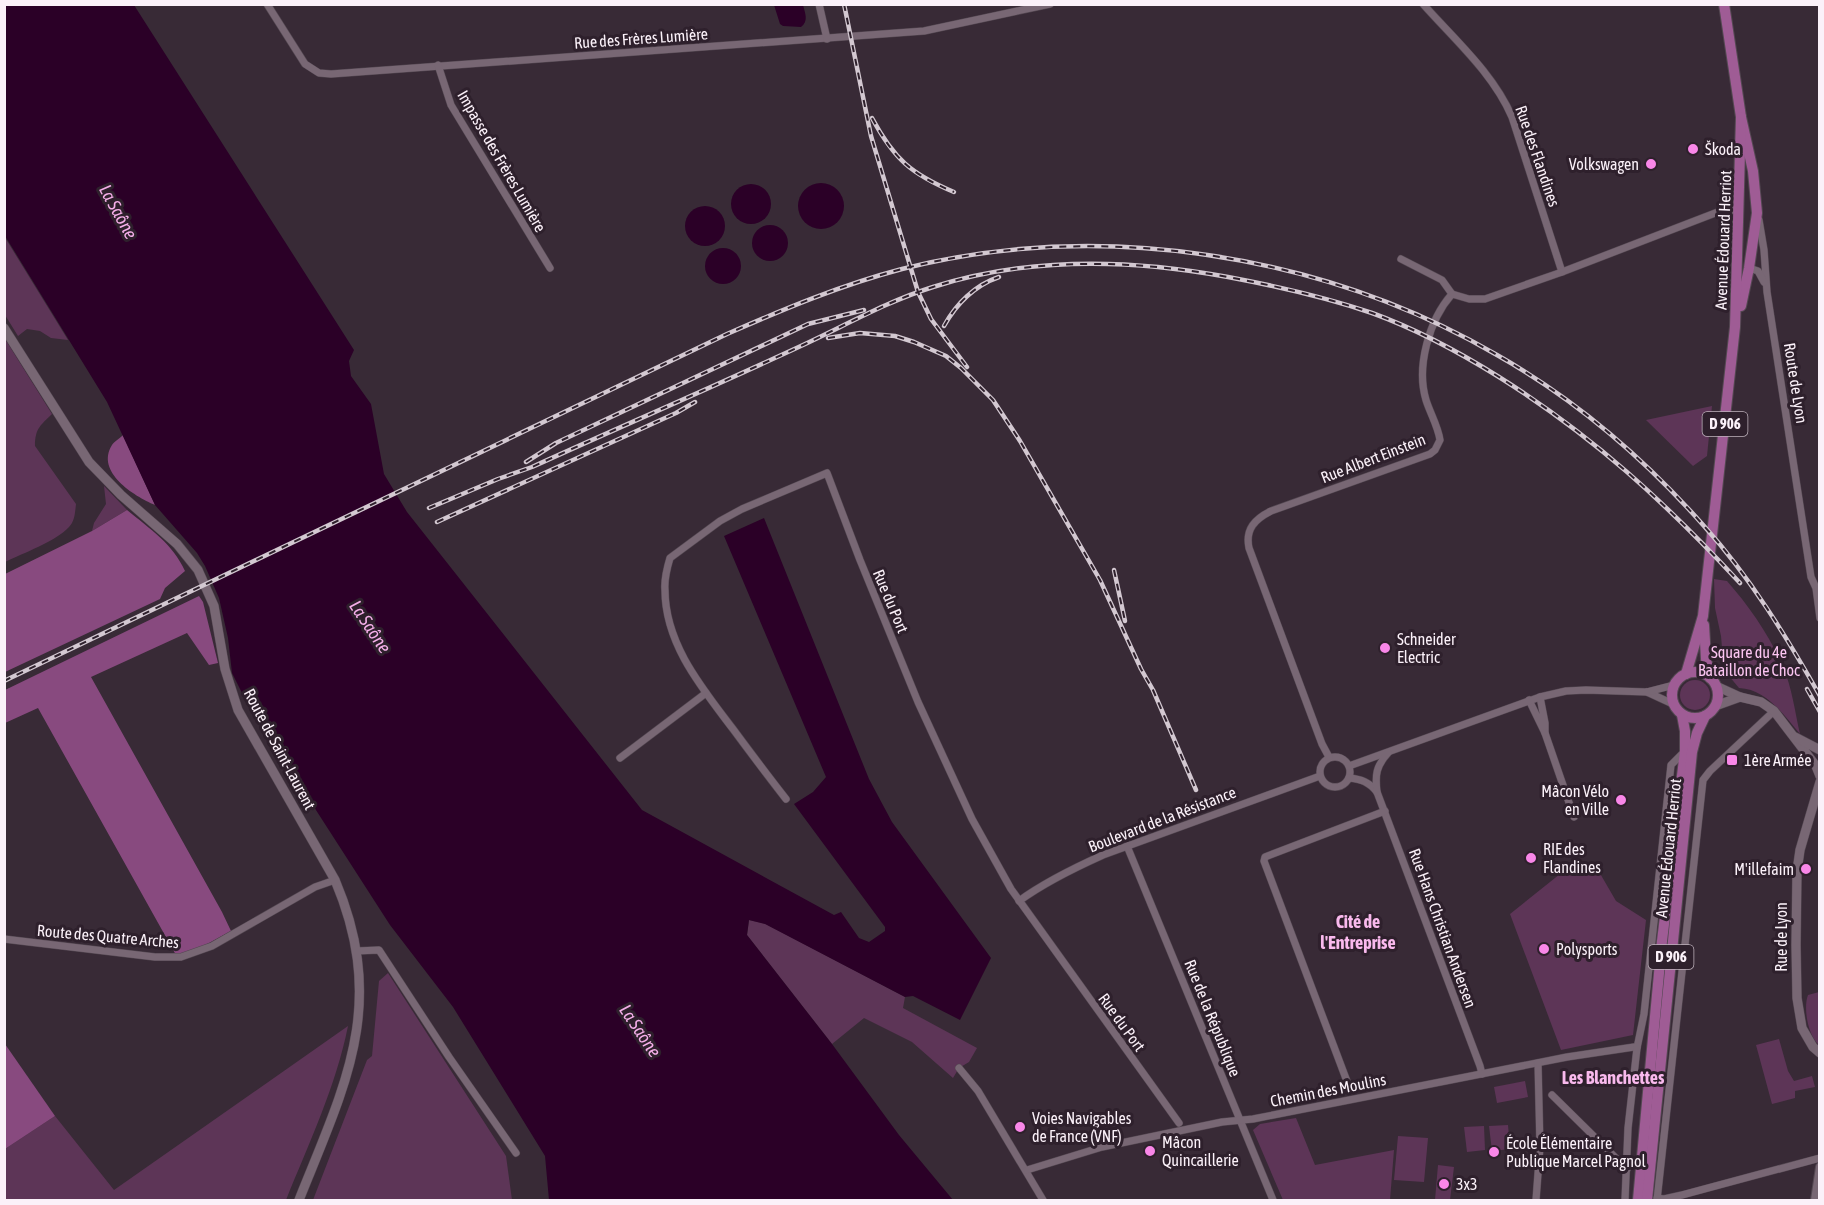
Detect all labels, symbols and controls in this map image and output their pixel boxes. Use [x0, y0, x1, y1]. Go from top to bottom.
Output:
street label: Rue des Frères Lumière [573, 24, 709, 52]
street label: Impasse des Frères Lumière [453, 87, 550, 235]
street label: Rue des Flandines [1512, 103, 1564, 209]
place label: Škoda [1705, 140, 1741, 158]
marker: Škoda [1686, 142, 1700, 156]
place label: Volkswagen [1569, 155, 1639, 174]
marker: Volkswagen [1644, 157, 1658, 171]
street label: Avenue Édouard Herriot [1712, 169, 1734, 310]
water label: La Saône [95, 181, 142, 243]
street label: Route de Lyon [1780, 341, 1811, 425]
road number: D 906 [1702, 412, 1748, 436]
street label: Rue Albert Einstein [1318, 430, 1428, 486]
street label: Rue du Port [870, 567, 913, 636]
water label: La Saône [345, 596, 396, 657]
place label: Schneider Electric [1397, 630, 1456, 666]
marker: Schneider Electric [1378, 641, 1392, 655]
park label: Square du 4e Bataillon de Choc [1698, 643, 1800, 679]
street label: Route de Saint-Laurent [241, 686, 320, 813]
place label: 1ère Armée [1744, 751, 1812, 769]
marker: 1ère Armée [1725, 753, 1739, 767]
street label: Avenue Édouard Herriot [1652, 777, 1684, 918]
place label: Mâcon Vélo en Ville [1541, 782, 1609, 818]
street label: Boulevard de la Résistance [1086, 783, 1238, 855]
marker: Mâcon Vélo en Ville [1614, 793, 1628, 807]
place label: RIE des Flandines [1543, 840, 1601, 876]
street label: Rue Hans Christian Andersen [1406, 846, 1480, 1010]
marker: RIE des Flandines [1524, 851, 1538, 865]
place label: M'illefaim [1734, 860, 1794, 878]
marker: M'illefaim [1799, 862, 1813, 876]
street label: Rue de Lyon [1772, 902, 1791, 972]
district label: Cité de l'Entreprise [1320, 911, 1396, 953]
street label: Route des Quatre Arches [36, 921, 180, 951]
place label: Polysports [1556, 940, 1618, 959]
marker: Polysports [1537, 942, 1551, 956]
road number: D 906 [1648, 945, 1694, 969]
street label: Rue de la République [1180, 957, 1245, 1080]
street label: Rue du Port [1095, 990, 1149, 1055]
water label: La Saône [615, 1000, 666, 1061]
district label: Les Blanchettes [1562, 1067, 1665, 1088]
street label: Chemin des Moulins [1269, 1070, 1388, 1110]
place label: Voies Navigables de France (VNF) [1032, 1109, 1132, 1146]
marker: Voies Navigables de France (VNF) [1013, 1120, 1027, 1134]
place label: Mâcon Quincaillerie [1162, 1133, 1239, 1169]
place label: École Élémentaire Publique Marcel Pagnol [1506, 1134, 1646, 1171]
marker: Mâcon Quincaillerie [1143, 1144, 1157, 1158]
marker: École Élémentaire Publique Marcel Pagnol [1487, 1145, 1501, 1159]
place label: 3x3 [1456, 1175, 1478, 1193]
marker: 3x3 [1437, 1177, 1451, 1191]

